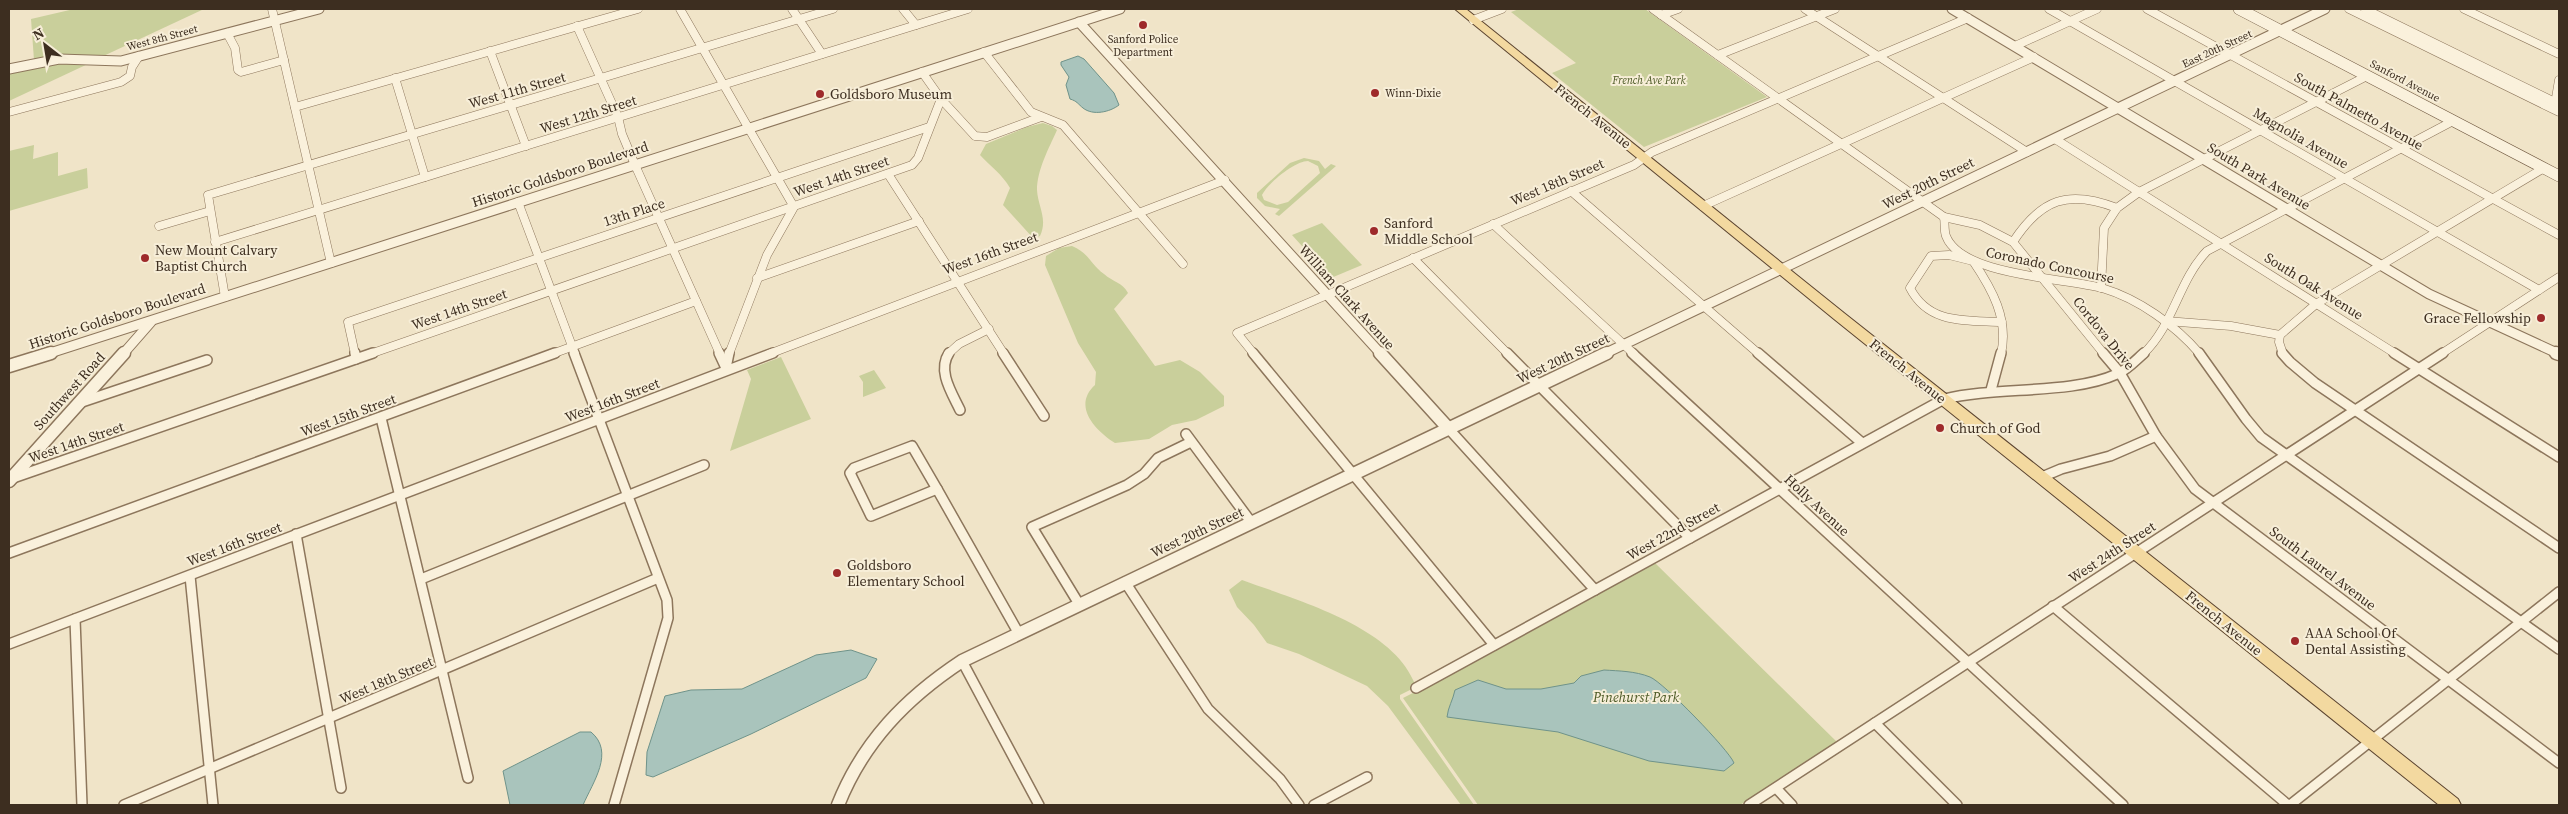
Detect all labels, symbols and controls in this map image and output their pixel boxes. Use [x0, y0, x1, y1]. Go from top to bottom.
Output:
marker: Sanford Police Department [1137, 19, 1149, 31]
north arrow [20, 20, 70, 70]
street label: West 8th Street [125, 21, 200, 55]
text: N [29, 23, 48, 45]
street label: East 20th Street [2180, 26, 2255, 72]
place label: Sanford Police Department [1108, 32, 1179, 60]
street label: Sanford Avenue [2367, 56, 2443, 106]
street label: West 11th Street [466, 66, 568, 113]
street label: South Palmetto Avenue [2291, 67, 2427, 155]
park label: French Ave Park [1611, 73, 1687, 88]
street label: French Avenue [1550, 79, 1636, 153]
place label: Goldsboro Museum [830, 84, 953, 104]
place label: Winn-Dixie [1385, 86, 1442, 101]
marker: Winn-Dixie [1369, 87, 1381, 99]
marker: Goldsboro Museum [814, 88, 826, 100]
street label: West 12th Street [537, 90, 639, 138]
street label: Magnolia Avenue [2250, 103, 2352, 173]
street label: Historic Goldsboro Boulevard [469, 136, 651, 212]
street label: South Park Avenue [2204, 137, 2314, 215]
street label: West 14th Street [791, 150, 892, 202]
street label: West 20th Street [1879, 152, 1978, 214]
street label: West 18th Street [1507, 153, 1607, 211]
street label: 13th Place [601, 193, 667, 231]
place label: Sanford Middle School [1384, 213, 1473, 249]
marker: Sanford Middle School [1368, 225, 1380, 237]
street label: West 16th Street [940, 226, 1041, 279]
place label: New Mount Calvary Baptist Church [155, 240, 278, 276]
street label: William Clark Avenue [1294, 240, 1400, 354]
street label: Coronado Concourse [1984, 242, 2116, 288]
street label: South Oak Avenue [2261, 248, 2367, 324]
marker: New Mount Calvary Baptist Church [139, 252, 151, 264]
street label: Historic Goldsboro Boulevard [26, 278, 208, 354]
street label: West 14th Street [409, 283, 510, 335]
street label: Cordova Drive [2068, 292, 2140, 374]
place label: Grace Fellowship [2424, 308, 2531, 328]
marker: Grace Fellowship [2535, 312, 2547, 324]
street label: West 20th Street [1513, 328, 1613, 388]
street label: French Avenue [1865, 334, 1951, 408]
street label: Southwest Road [29, 348, 109, 434]
street label: West 16th Street [562, 373, 663, 427]
street label: West 15th Street [298, 388, 399, 441]
street label: West 14th Street [26, 416, 127, 468]
place label: Church of God [1950, 418, 2041, 438]
marker: Church of God [1934, 422, 1946, 434]
street label: Holly Avenue [1780, 469, 1854, 541]
street label: West 22nd Street [1623, 497, 1723, 565]
street label: West 20th Street [1147, 502, 1247, 562]
street label: West 24th Street [2065, 516, 2160, 588]
street label: West 16th Street [184, 517, 285, 571]
street label: South Laurel Avenue [2266, 521, 2380, 615]
place label: Goldsboro Elementary School [847, 555, 965, 591]
marker: Goldsboro Elementary School [831, 567, 843, 579]
street label: French Avenue [2181, 586, 2267, 660]
place label: AAA School Of Dental Assisting [2305, 623, 2406, 659]
marker: AAA School Of Dental Assisting [2289, 635, 2301, 647]
street label: West 18th Street [336, 651, 436, 709]
park label: Pinehurst Park [1592, 687, 1680, 707]

